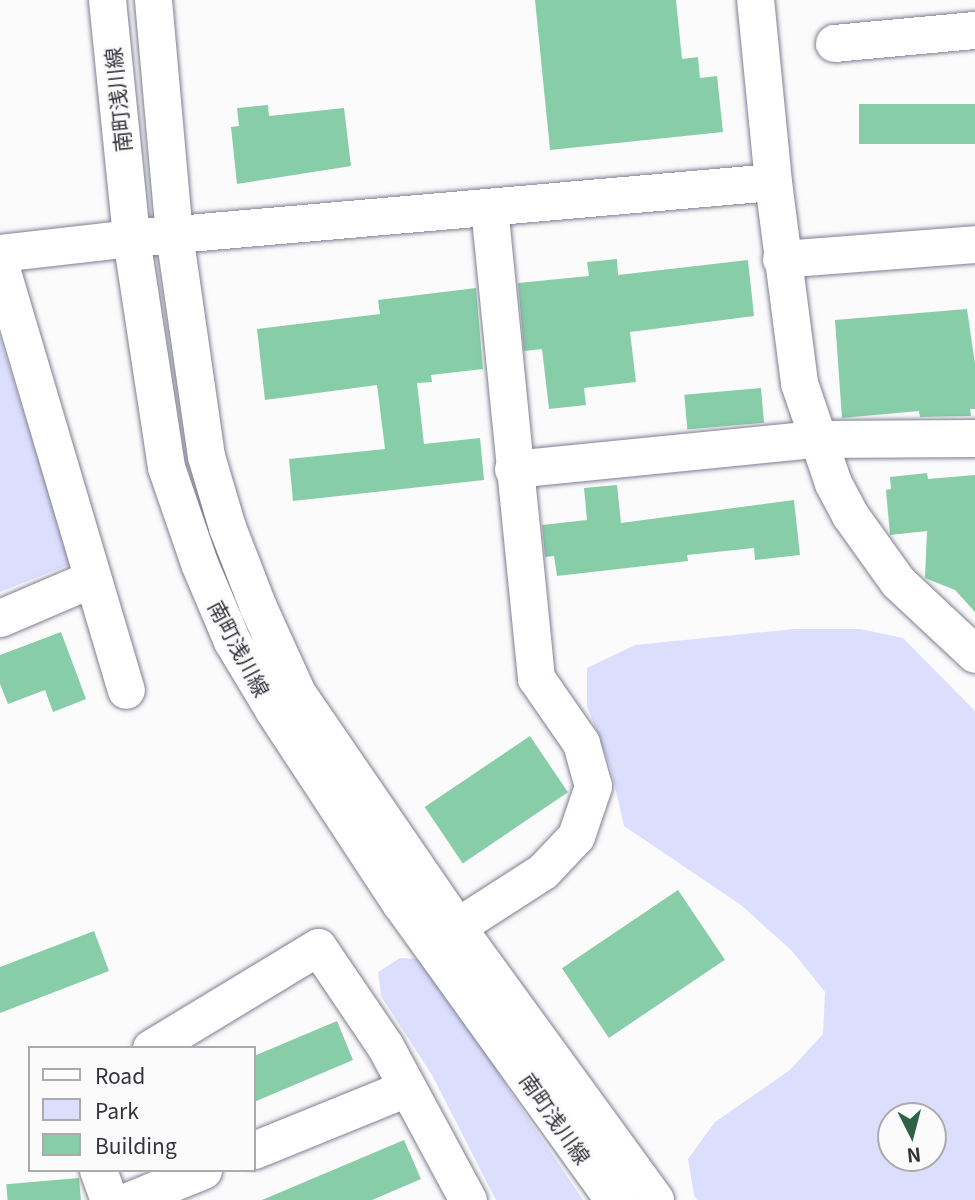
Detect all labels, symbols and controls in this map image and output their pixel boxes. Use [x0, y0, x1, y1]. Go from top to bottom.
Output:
street label: 南町浅川線 [99, 46, 135, 154]
street label: 南町浅川線 [204, 596, 276, 700]
legend [28, 1046, 256, 1172]
text: Road [95, 1060, 145, 1090]
street label: 南町浅川線 [516, 1068, 596, 1168]
text: Park [95, 1095, 139, 1125]
north arrow [877, 1102, 947, 1172]
text: Building [95, 1130, 177, 1160]
text: N [906, 1142, 923, 1171]

